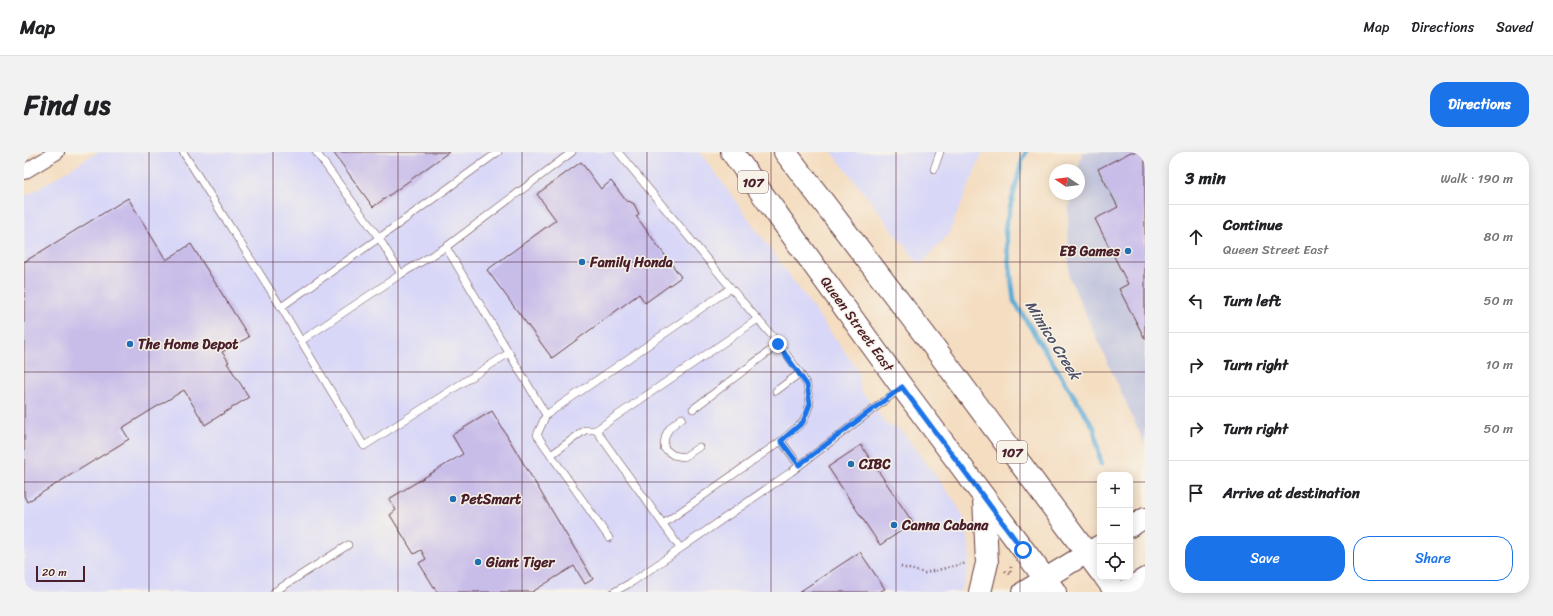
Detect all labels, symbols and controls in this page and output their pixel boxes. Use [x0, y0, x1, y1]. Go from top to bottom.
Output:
text: Map [20, 11, 55, 44]
text: Map [1363, 15, 1389, 40]
text: Directions [1411, 15, 1474, 40]
text: Saved [1496, 15, 1533, 40]
text: Find us [24, 80, 111, 129]
button: Directions [1430, 82, 1529, 127]
text: 3 min [1185, 163, 1226, 193]
north arrow [1049, 164, 1085, 200]
text: Walk · 190 m [1440, 167, 1513, 190]
road number: 107 [738, 171, 768, 193]
text: Continue [1223, 212, 1283, 238]
text: 80 m [1484, 225, 1513, 248]
icon: ahead [1185, 226, 1207, 248]
text: Queen Street East [1223, 238, 1328, 261]
place label: EB Games [1060, 239, 1121, 264]
marker: EB Games [1123, 246, 1133, 256]
place label: Family Honda [589, 250, 673, 275]
marker: Family Honda [577, 257, 587, 267]
street label: Queen Street East [814, 271, 901, 378]
text: Turn left [1223, 288, 1281, 314]
text: 50 m [1483, 289, 1513, 312]
icon: left [1185, 290, 1207, 312]
water label: Mimico Creek [1018, 295, 1089, 387]
place label: The Home Depot [138, 332, 239, 357]
route end [769, 335, 787, 353]
marker: The Home Depot [125, 339, 135, 349]
text: Turn right [1223, 352, 1288, 378]
text: 10 m [1486, 353, 1513, 376]
icon: right [1185, 354, 1207, 376]
text: Turn right [1223, 416, 1288, 442]
text: 50 m [1483, 417, 1513, 440]
icon: right [1185, 418, 1207, 440]
road number: 107 [997, 441, 1027, 463]
place label: CIBC [858, 452, 891, 477]
marker: CIBC [846, 459, 856, 469]
map controls [1097, 472, 1133, 580]
button: + [1097, 472, 1133, 508]
text: Arrive at destination [1223, 480, 1360, 506]
icon: arrive [1185, 482, 1207, 504]
place label: PetSmart [461, 487, 522, 512]
marker: PetSmart [448, 494, 458, 504]
button: − [1097, 508, 1133, 544]
place label: Canna Cabana [901, 513, 989, 538]
marker: Canna Cabana [889, 520, 899, 530]
button: Save [1185, 536, 1345, 581]
button: Share [1353, 536, 1513, 581]
route start [1014, 541, 1032, 559]
button: locate [1097, 544, 1133, 580]
place label: Giant Tiger [485, 550, 555, 575]
marker: Giant Tiger [473, 557, 483, 567]
text: 20 m [42, 563, 67, 582]
scale bar [36, 564, 85, 583]

